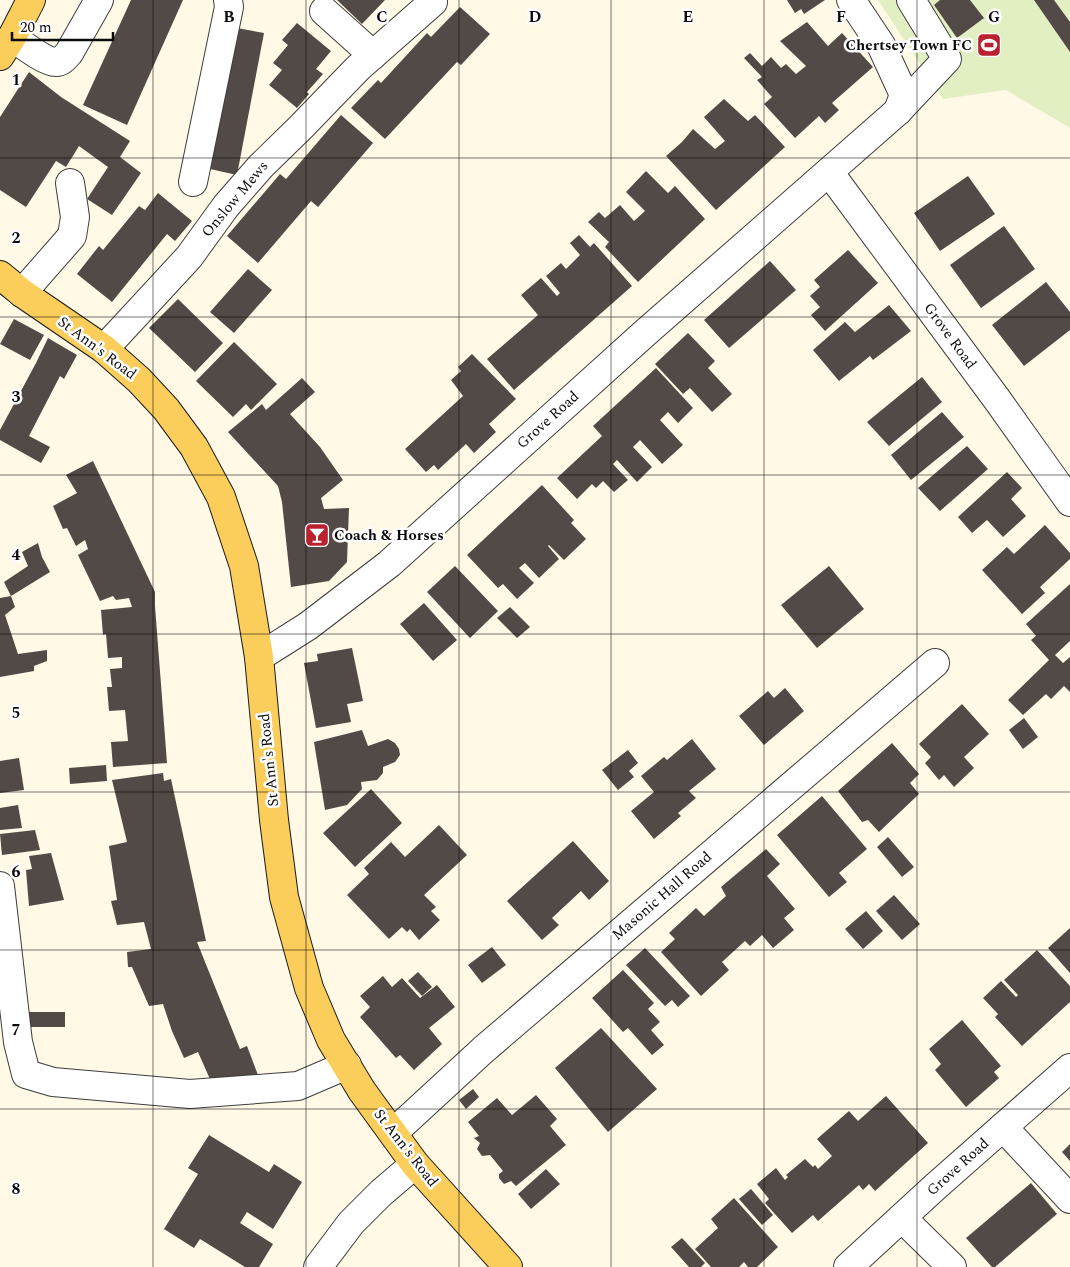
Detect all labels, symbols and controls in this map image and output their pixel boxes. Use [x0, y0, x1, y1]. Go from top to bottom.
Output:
text: B [223, 5, 235, 29]
text: C [376, 5, 388, 29]
text: D [529, 5, 542, 29]
text: E [683, 5, 693, 29]
text: F [836, 5, 846, 29]
text: G [988, 5, 1000, 29]
scale bar [12, 10, 114, 42]
text: 20 m [20, 16, 52, 39]
sports icon: Chertsey Town FC [976, 32, 1002, 58]
place label: Chertsey Town FC [845, 34, 972, 57]
text: 1 [12, 68, 20, 92]
street label: Onslow Mews [196, 155, 274, 243]
text: 2 [12, 226, 21, 250]
street label: Grove Road [918, 298, 982, 374]
street label: St Ann's Road [53, 311, 141, 385]
text: 3 [12, 385, 21, 409]
street label: Grove Road [511, 385, 585, 455]
bar icon: Coach & Horses [304, 522, 330, 548]
place label: Coach & Horses [334, 524, 444, 547]
text: 4 [12, 543, 21, 567]
text: 5 [12, 701, 20, 725]
street label: St Ann's Road [253, 712, 285, 808]
street label: Masonic Hall Road [607, 846, 717, 946]
text: 6 [12, 860, 21, 884]
text: 7 [12, 1018, 21, 1042]
street label: St Ann's Road [368, 1104, 444, 1192]
street label: Grove Road [921, 1132, 995, 1202]
text: 8 [12, 1177, 21, 1201]

